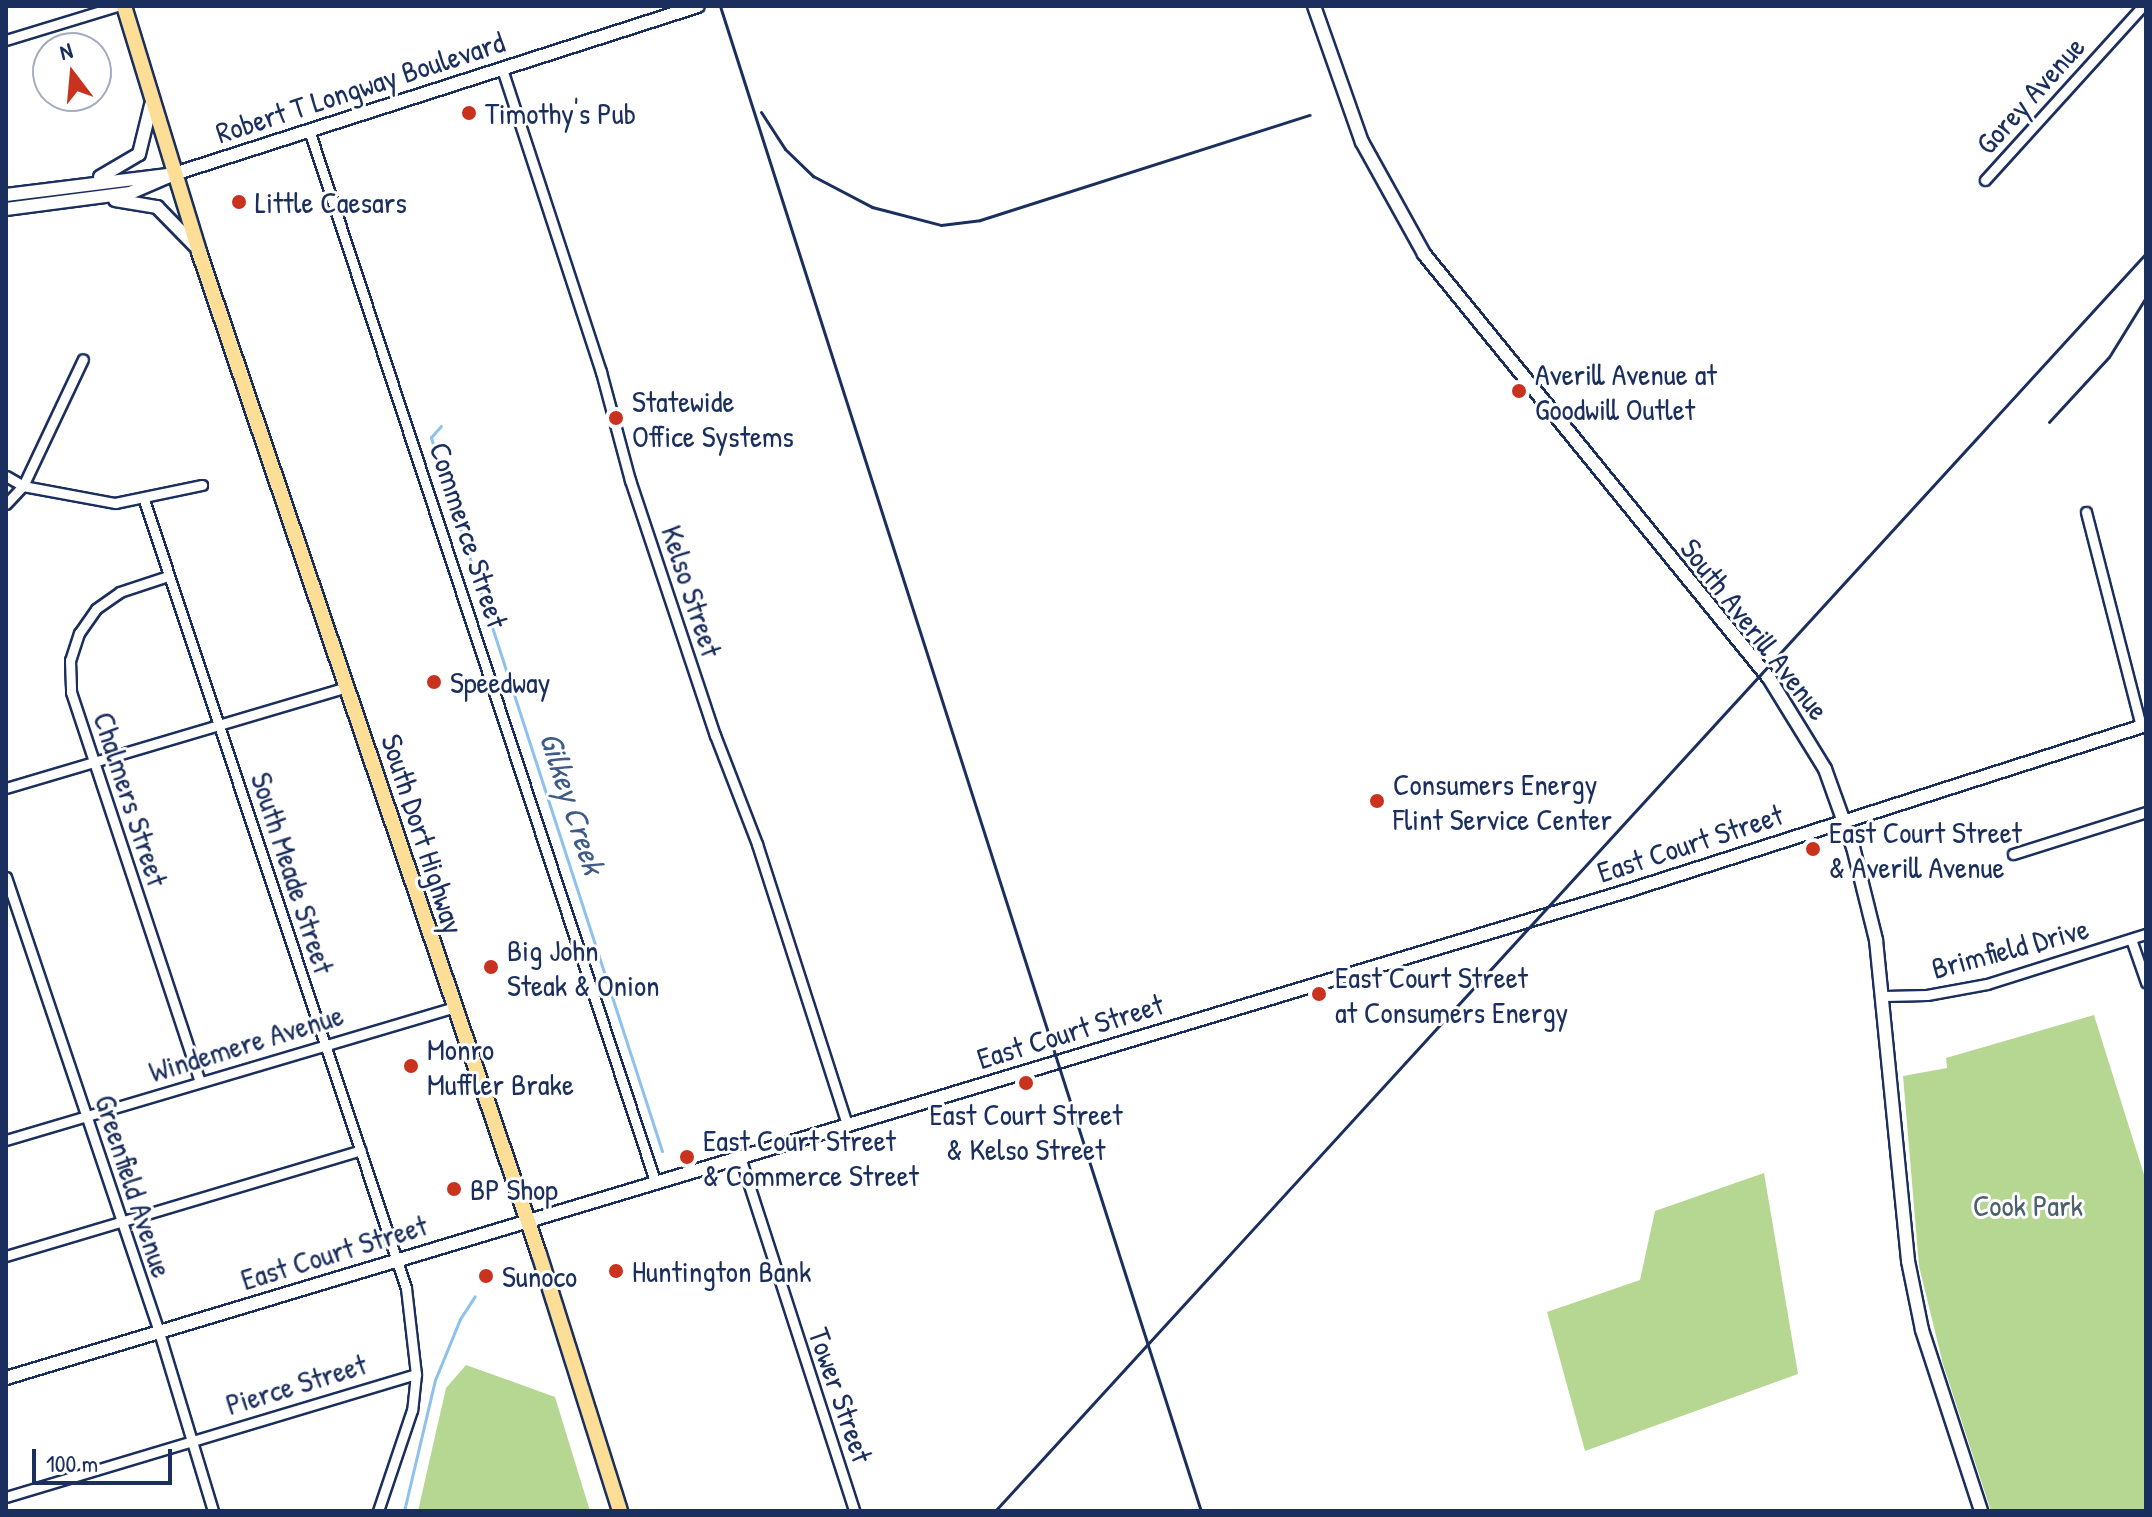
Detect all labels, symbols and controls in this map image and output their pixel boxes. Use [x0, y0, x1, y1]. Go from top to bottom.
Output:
street label: Robert T Longway Boulevard [211, 23, 509, 151]
street label: Gorey Avenue [1968, 29, 2092, 161]
north arrow [32, 32, 112, 112]
text: N [56, 35, 76, 67]
place label: Timothy's Pub [485, 95, 636, 131]
marker: Timothy's Pub [460, 104, 478, 122]
place label: Little Caesars [255, 184, 407, 220]
marker: Little Caesars [230, 193, 248, 211]
place label: Averill Avenue at Goodwill Outlet [1535, 356, 1717, 426]
marker: Averill Avenue at Goodwill Outlet [1510, 382, 1528, 400]
place label: Statewide Office Systems [632, 383, 794, 454]
marker: Statewide Office Systems [607, 409, 625, 427]
street label: Commerce Street [422, 438, 516, 632]
street label: Kelso Street [654, 521, 730, 661]
street label: South Averill Avenue [1673, 531, 1837, 727]
place label: Speedway [450, 664, 551, 700]
marker: Speedway [425, 673, 443, 691]
street label: Chalmers Street [86, 707, 176, 891]
water label: Gilkey Creek [531, 727, 613, 879]
street label: South Dort Highway [374, 730, 472, 938]
place label: Consumers Energy Flint Service Center [1393, 766, 1612, 836]
street label: South Meade Street [243, 768, 343, 978]
marker: Consumers Energy Flint Service Center [1368, 792, 1386, 810]
street label: East Court Street [1593, 796, 1787, 890]
place label: East Court Street & Averill Avenue [1829, 814, 2022, 884]
marker: East Court Street & Averill Avenue [1804, 840, 1822, 858]
street label: Brimfield Drive [1928, 910, 2092, 986]
place label: Big John Steak & Onion [507, 932, 660, 1002]
marker: Big John Steak & Onion [482, 958, 500, 976]
place label: East Court Street at Consumers Energy [1335, 959, 1568, 1030]
marker: East Court Street at Consumers Energy [1310, 985, 1328, 1003]
street label: East Court Street [972, 986, 1168, 1076]
street label: Windemere Avenue [145, 996, 347, 1090]
place label: Monro Muffler Brake [427, 1031, 574, 1102]
marker: Monro Muffler Brake [402, 1057, 420, 1075]
marker: East Court Street & Kelso Street [1017, 1074, 1035, 1092]
street label: Greenfield Avenue [88, 1090, 180, 1282]
place label: East Court Street & Kelso Street [930, 1096, 1122, 1166]
place label: East Court Street & Commerce Street [703, 1122, 919, 1192]
marker: East Court Street & Commerce Street [678, 1148, 696, 1166]
place label: BP Shop [470, 1171, 558, 1207]
marker: BP Shop [445, 1180, 463, 1198]
park label: Cook Park [1973, 1187, 2083, 1223]
street label: East Court Street [236, 1207, 432, 1297]
place label: Huntington Bank [632, 1253, 811, 1289]
place label: Sunoco [502, 1258, 577, 1294]
marker: Huntington Bank [607, 1262, 625, 1280]
marker: Sunoco [477, 1267, 495, 1285]
street label: Tower Street [801, 1323, 881, 1467]
street label: Pierce Street [221, 1346, 371, 1422]
scale bar [36, 1433, 176, 1483]
text: 100 m [46, 1447, 98, 1479]

